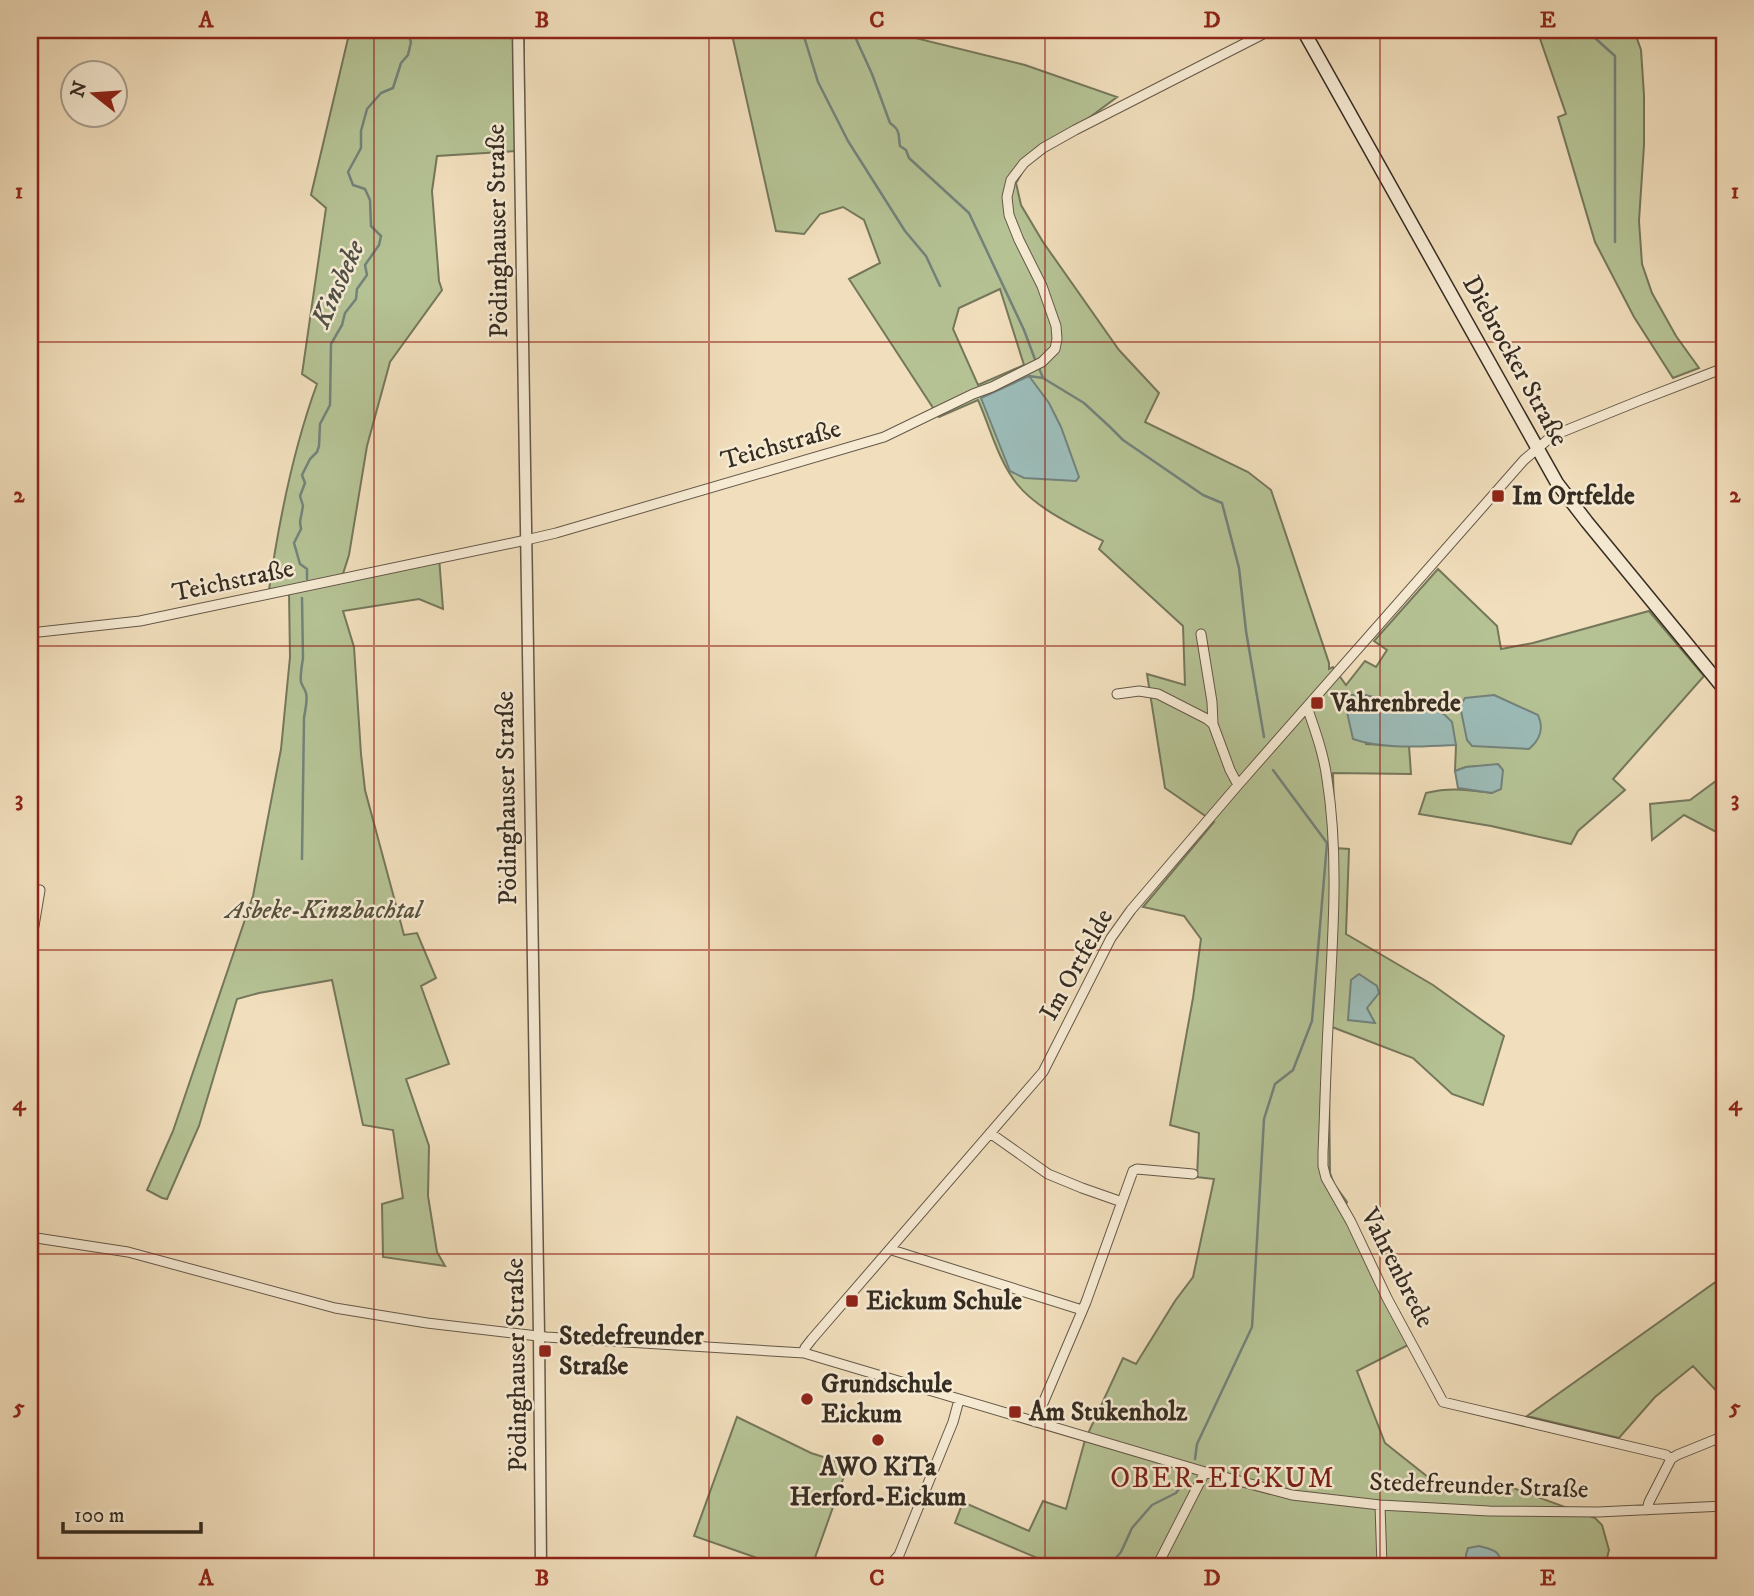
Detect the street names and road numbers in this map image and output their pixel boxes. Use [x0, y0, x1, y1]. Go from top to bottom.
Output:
street label: Pödinghauser Straße [480, 124, 516, 338]
street label: Diebrocker Straße [1454, 270, 1576, 452]
street label: Teichstraße [717, 412, 845, 478]
street label: Teichstraße [169, 552, 297, 610]
street label: Pödinghauser Straße [489, 691, 525, 905]
street label: Im Ortfelde [1033, 903, 1121, 1027]
street label: Vahrenbrede [1352, 1202, 1441, 1333]
street label: Pödinghauser Straße [499, 1258, 535, 1472]
street label: Stedefreunder Straße [1369, 1466, 1589, 1506]

